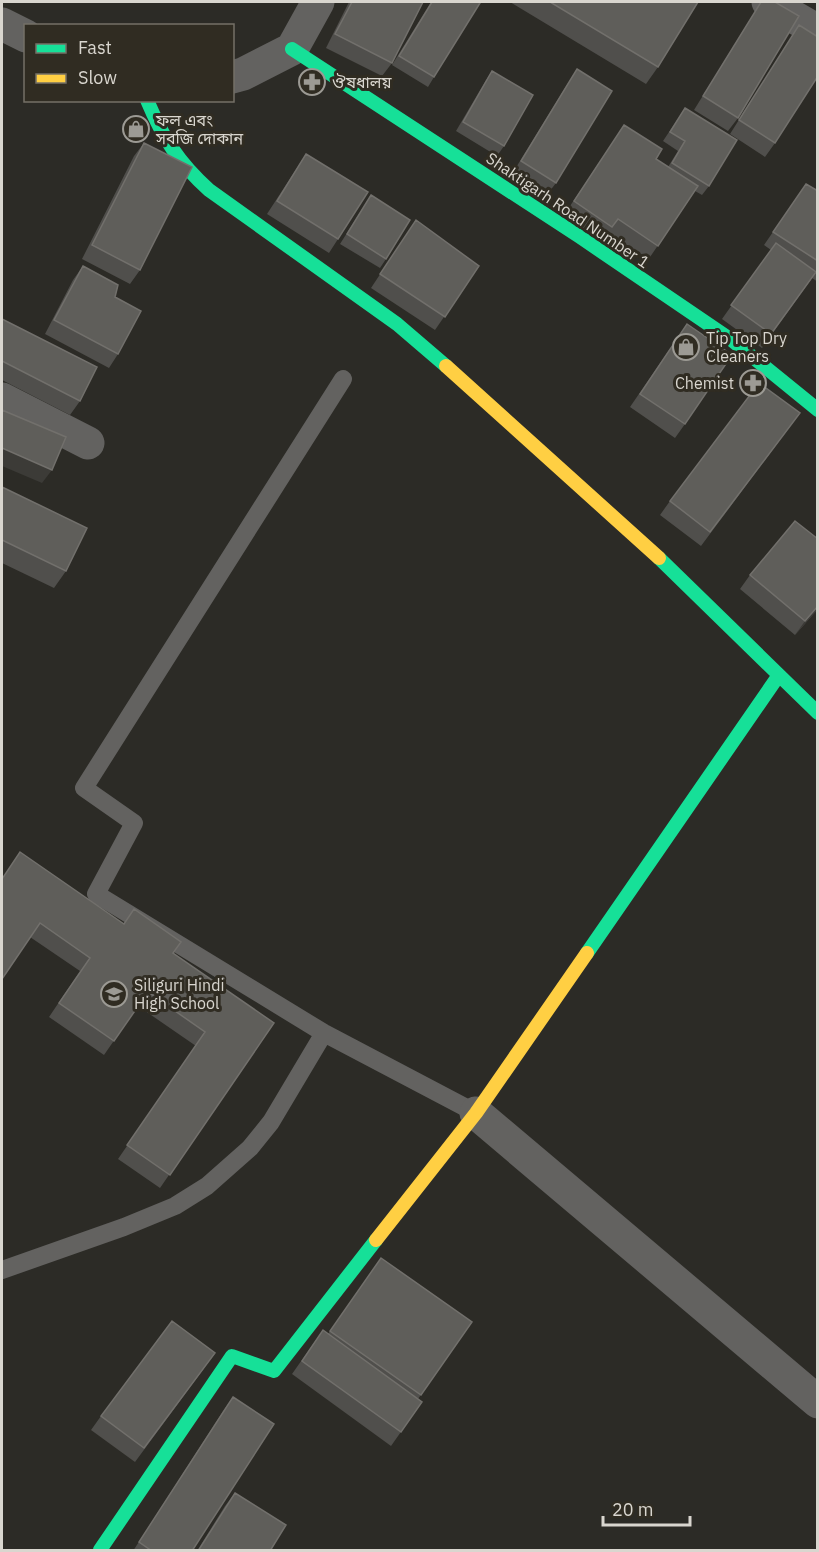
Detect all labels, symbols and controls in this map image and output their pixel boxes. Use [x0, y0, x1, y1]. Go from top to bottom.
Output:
legend [24, 24, 234, 102]
text: Fast [78, 36, 112, 59]
text: Slow [78, 66, 117, 89]
pharmacy icon: ঔষধালয় [297, 67, 327, 97]
place label: ঔষধালয় [332, 72, 392, 92]
place label: ফল এবং সবজি দোকান [155, 110, 243, 148]
shop icon: ফল এবং সবজি দোকান [121, 114, 151, 144]
street label: Shaktigarh Road Number 1 [483, 148, 653, 272]
place label: Tip Top Dry Cleaners [706, 328, 787, 366]
shop icon: Tip Top Dry Cleaners [671, 332, 701, 362]
pharmacy icon: Chemist [738, 368, 768, 398]
place label: Chemist [675, 373, 734, 393]
place label: Siliguri Hindi High School [134, 975, 224, 1013]
school or university icon: Siliguri Hindi High School [99, 979, 129, 1009]
scale bar [603, 1489, 690, 1527]
text: 20 m [612, 1498, 654, 1521]

